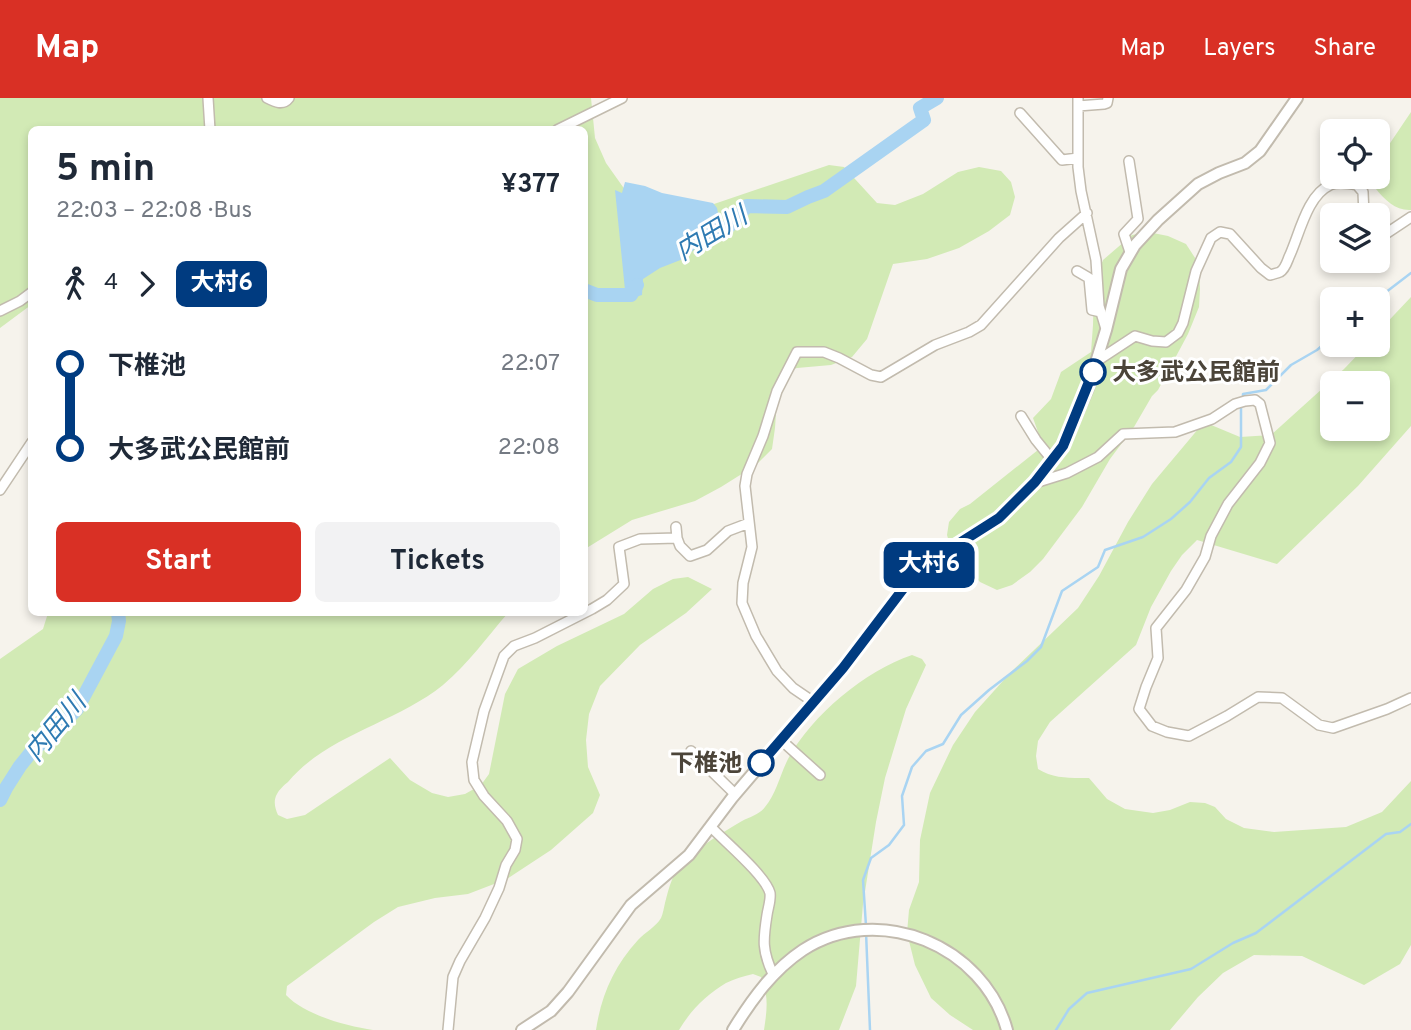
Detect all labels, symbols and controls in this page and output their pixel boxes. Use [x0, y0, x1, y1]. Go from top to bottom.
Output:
text: Map [35, 28, 99, 70]
text: Map [1120, 34, 1165, 64]
text: Layers [1203, 34, 1275, 64]
text: Share [1313, 34, 1376, 64]
map controls [1320, 119, 1390, 441]
button: locate [1320, 119, 1390, 189]
text: 5 min [56, 146, 155, 195]
text: ¥377 [501, 169, 560, 202]
text: 22:03 – 22:08 · Bus [56, 197, 252, 226]
water label: 内田川 [670, 199, 757, 269]
button: layers [1320, 203, 1390, 273]
icon: walk [56, 265, 94, 303]
icon: forward [128, 265, 166, 303]
text: 4 [104, 269, 118, 298]
text: 大村6 [190, 269, 253, 299]
button: + [1320, 287, 1390, 357]
text: 22:07 [501, 350, 560, 379]
text: 下椎池 [108, 351, 186, 384]
marker: 大多武公民館前 [1080, 359, 1106, 385]
place label: 大多武公民館前 [1112, 359, 1280, 389]
button: − [1320, 371, 1390, 441]
text: 22:08 [498, 434, 560, 463]
text: 大多武公民館前 [108, 435, 290, 468]
button: Start [56, 522, 301, 602]
button: Tickets [315, 522, 560, 602]
line badge: 大村6 [889, 542, 969, 588]
text: 大村6 [898, 550, 960, 580]
water label: 内田川 [19, 686, 97, 769]
place label: 下椎池 [670, 750, 742, 780]
marker: 下椎池 [748, 750, 774, 776]

